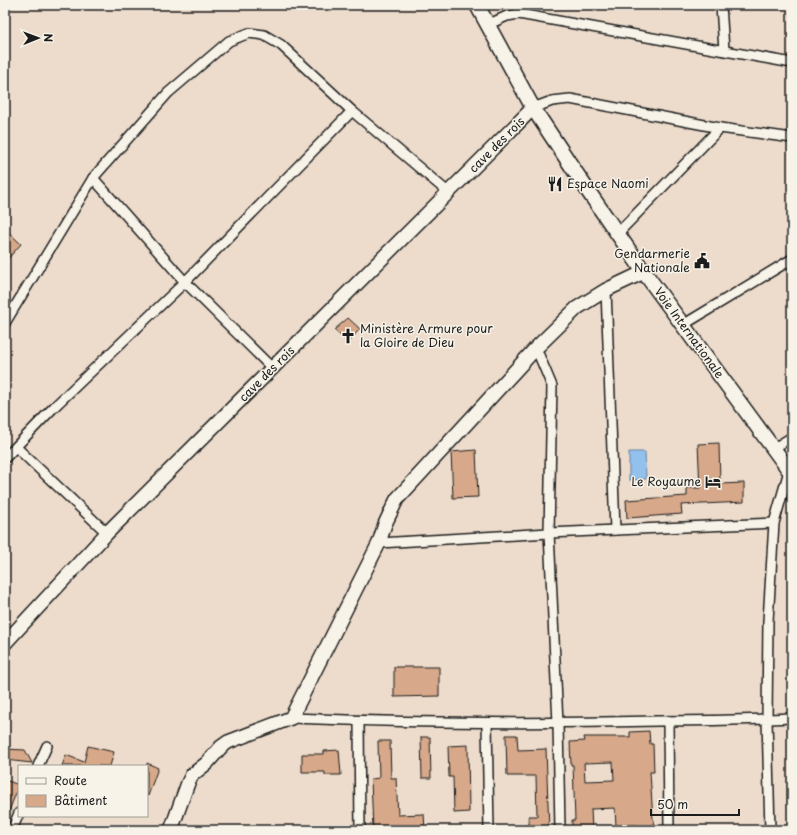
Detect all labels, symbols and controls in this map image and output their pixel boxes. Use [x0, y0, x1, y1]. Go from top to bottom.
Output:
north arrow [18, 18, 58, 58]
text: N [40, 33, 57, 43]
street label: cave des rois [464, 112, 529, 176]
place label: Espace Naomi [567, 174, 649, 192]
restaurant icon: Espace Naomi [546, 175, 564, 193]
place label: Gendarmerie Nationale [614, 244, 690, 276]
public building icon: Gendarmerie Nationale [693, 252, 711, 270]
street label: Voie Internationale [651, 283, 729, 382]
place label: Ministère Armure pour la Gloire de Dieu [360, 319, 493, 351]
church icon: Ministère Armure pour la Gloire de Dieu [339, 327, 357, 345]
street label: cave des rois [234, 341, 299, 405]
place label: Le Royaume [631, 472, 701, 490]
hotel icon: Le Royaume [704, 473, 722, 491]
legend [18, 765, 148, 817]
text: Route [54, 771, 87, 789]
text: Bâtiment [54, 791, 107, 809]
scale bar [651, 791, 739, 817]
text: 50 m [657, 795, 688, 813]

